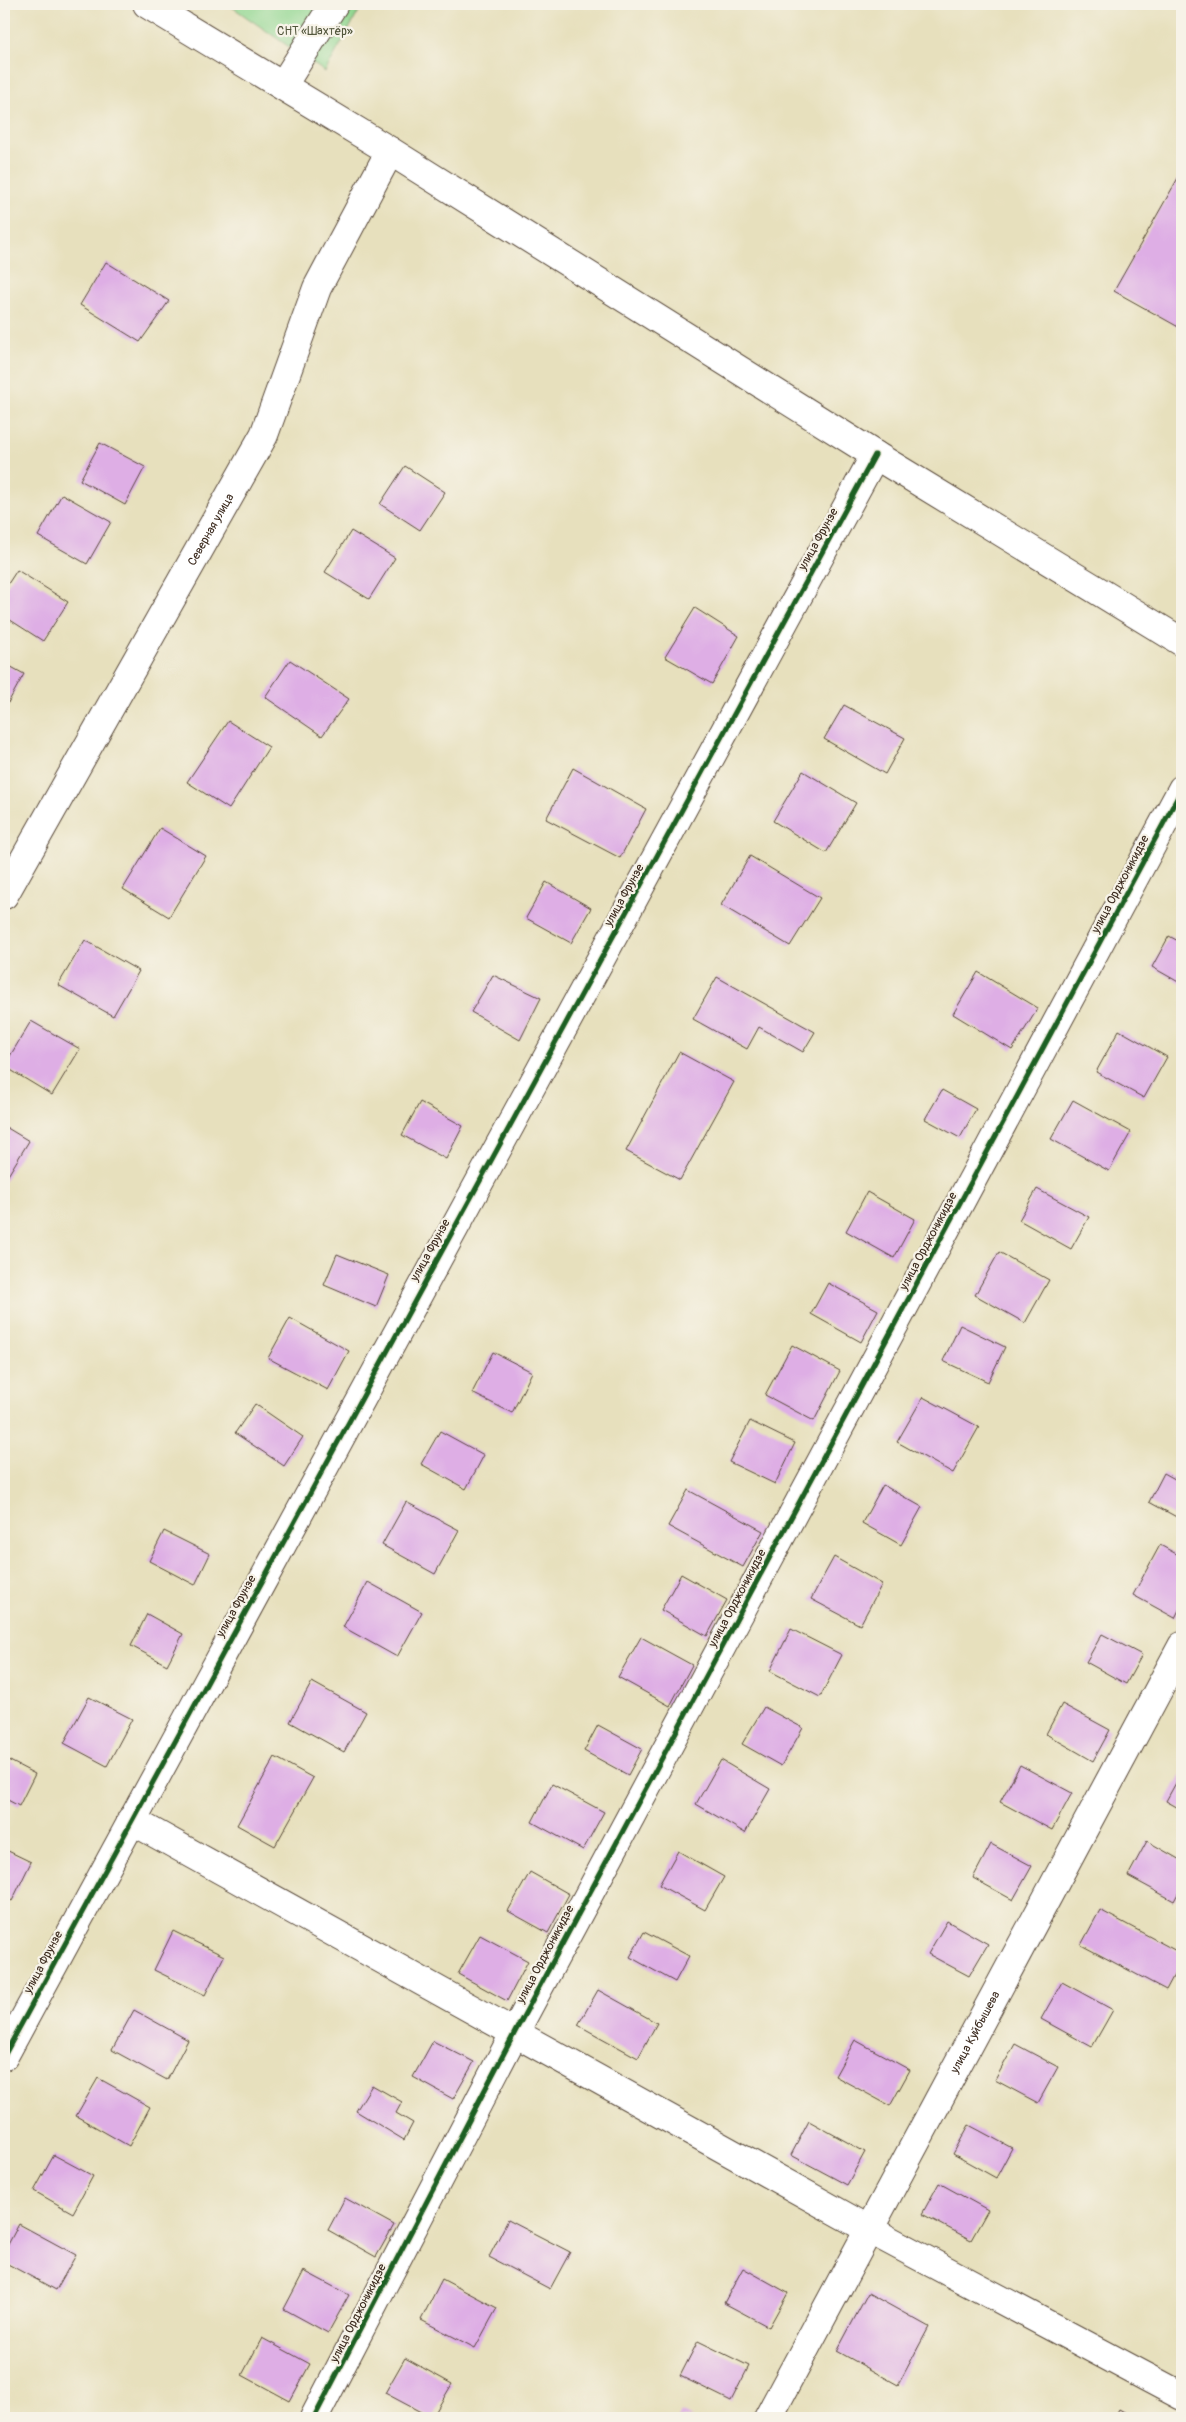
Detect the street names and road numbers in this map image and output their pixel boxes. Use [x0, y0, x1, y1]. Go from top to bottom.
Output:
street label: Северная улица [185, 490, 238, 568]
street label: улица Фрунзе [795, 505, 842, 574]
street label: улица Орджоникидзе [1088, 833, 1153, 937]
street label: улица Фрунзе [601, 861, 648, 930]
street label: улица Орджоникидзе [896, 1190, 961, 1294]
street label: улица Фрунзе [407, 1216, 454, 1285]
street label: улица Орджоникидзе [705, 1547, 770, 1651]
street label: улица Фрунзе [213, 1572, 260, 1641]
street label: улица Орджоникидзе [513, 1903, 578, 2007]
street label: улица Фрунзе [20, 1928, 66, 1997]
street label: улица Куйбышева [947, 1988, 1004, 2077]
street label: улица Орджоникидзе [327, 2261, 390, 2366]

